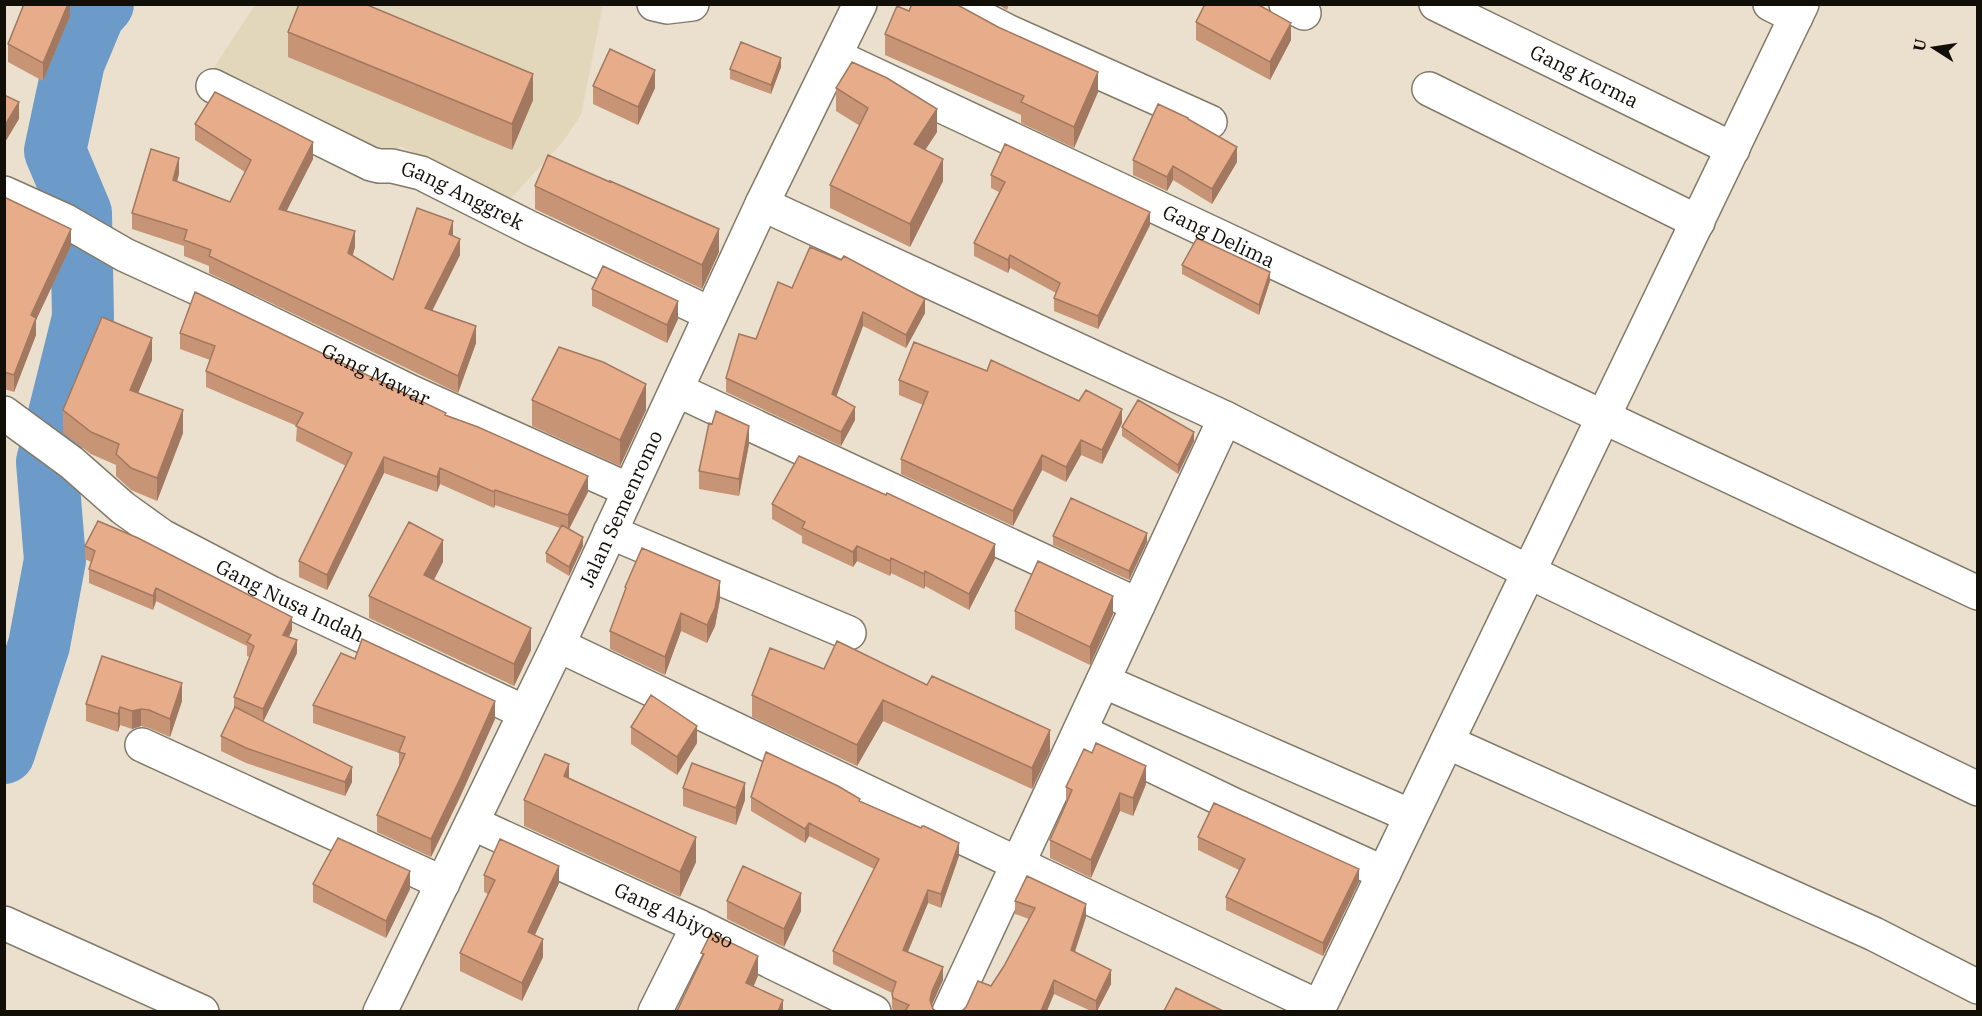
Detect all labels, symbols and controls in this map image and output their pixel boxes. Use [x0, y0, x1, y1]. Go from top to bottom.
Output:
north arrow [1904, 18, 1964, 78]
text: U [1908, 37, 1930, 53]
street label: Gang Korma [1526, 38, 1643, 114]
street label: Gang Anggrek [398, 155, 529, 236]
street label: Gang Delima [1158, 198, 1280, 274]
street label: Gang Mawar [317, 336, 435, 412]
street label: Jalan Semenromo [573, 426, 668, 591]
street label: Gang Nusa Indah [211, 552, 369, 648]
street label: Gang Abiyoso [610, 876, 738, 954]

